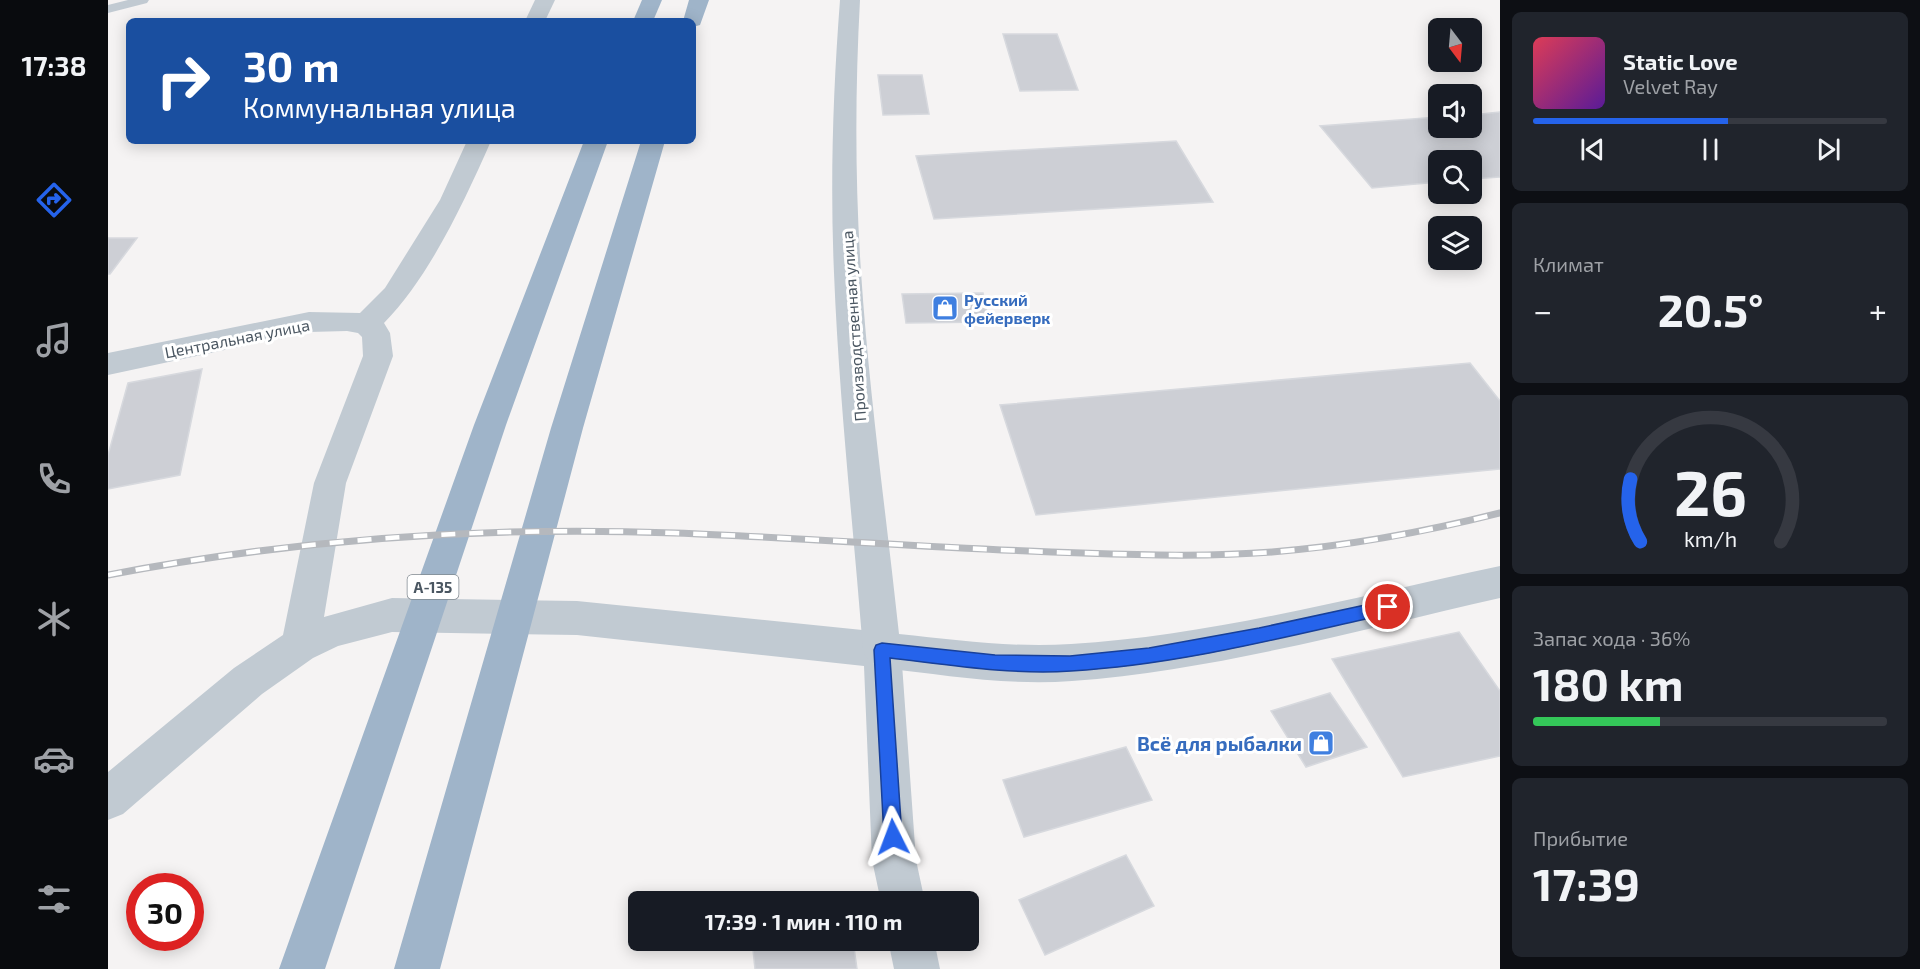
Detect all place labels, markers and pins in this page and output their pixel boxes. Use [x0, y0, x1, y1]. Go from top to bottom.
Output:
place label: Русский фейерверк [964, 290, 1050, 327]
shop icon: Русский фейерверк [930, 293, 960, 323]
pin [1362, 581, 1413, 632]
shop icon: Всё для рыбалки [1306, 728, 1336, 758]
place label: Всё для рыбалки [1137, 731, 1302, 755]

